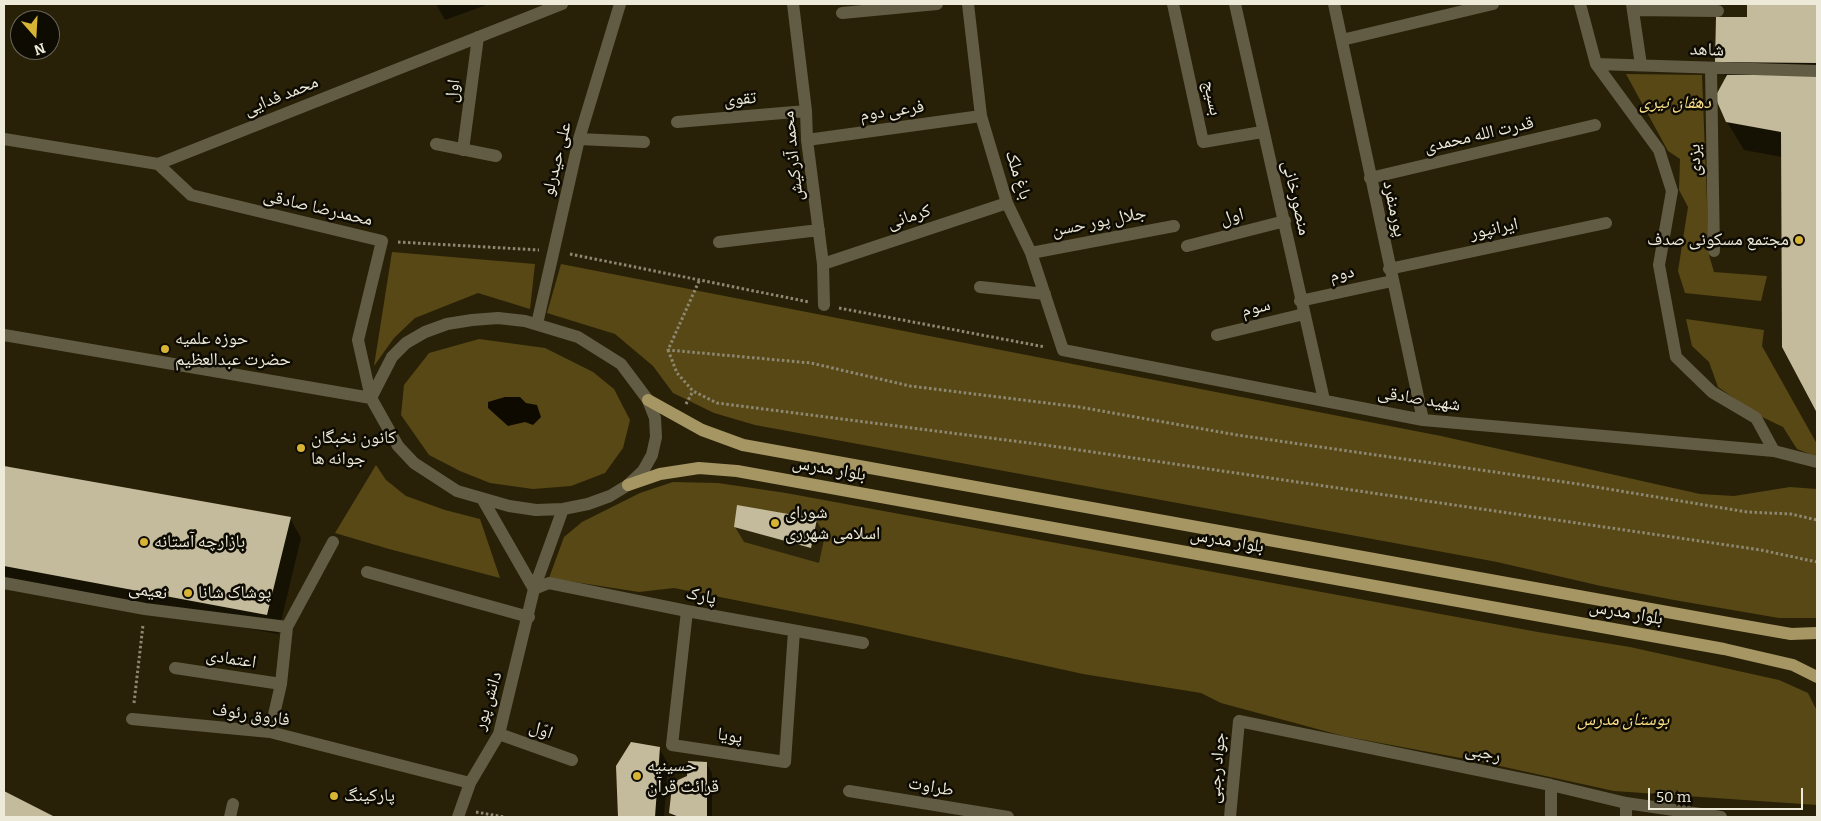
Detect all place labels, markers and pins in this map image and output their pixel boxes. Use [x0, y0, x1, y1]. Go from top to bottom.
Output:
place label: مجتمع مسکونی صدف [1647, 229, 1789, 251]
marker: مجتمع مسکونی صدف [1793, 234, 1805, 246]
place label: حوزه علمیه حضرت عبدالعظیم [175, 328, 291, 370]
marker: حوزه علمیه حضرت عبدالعظیم [159, 343, 171, 355]
place label: کانون نخبگان جوانه ها [311, 427, 396, 469]
marker: کانون نخبگان جوانه ها [295, 442, 307, 454]
place label: شورای اسلامی شهرری [785, 502, 880, 544]
marker: شورای اسلامی شهرری [769, 517, 781, 529]
place label: بازارچه آستانه [154, 531, 245, 553]
marker: بازارچه آستانه [138, 536, 150, 548]
place label: پوشاک شانا [198, 582, 271, 604]
marker: پوشاک شانا [182, 587, 194, 599]
place label: حسینیه قرائت قرآن [647, 755, 719, 798]
marker: حسینیه قرائت قرآن [631, 770, 643, 782]
place label: پارکینگ [344, 785, 395, 807]
marker: پارکینگ [328, 790, 340, 802]

